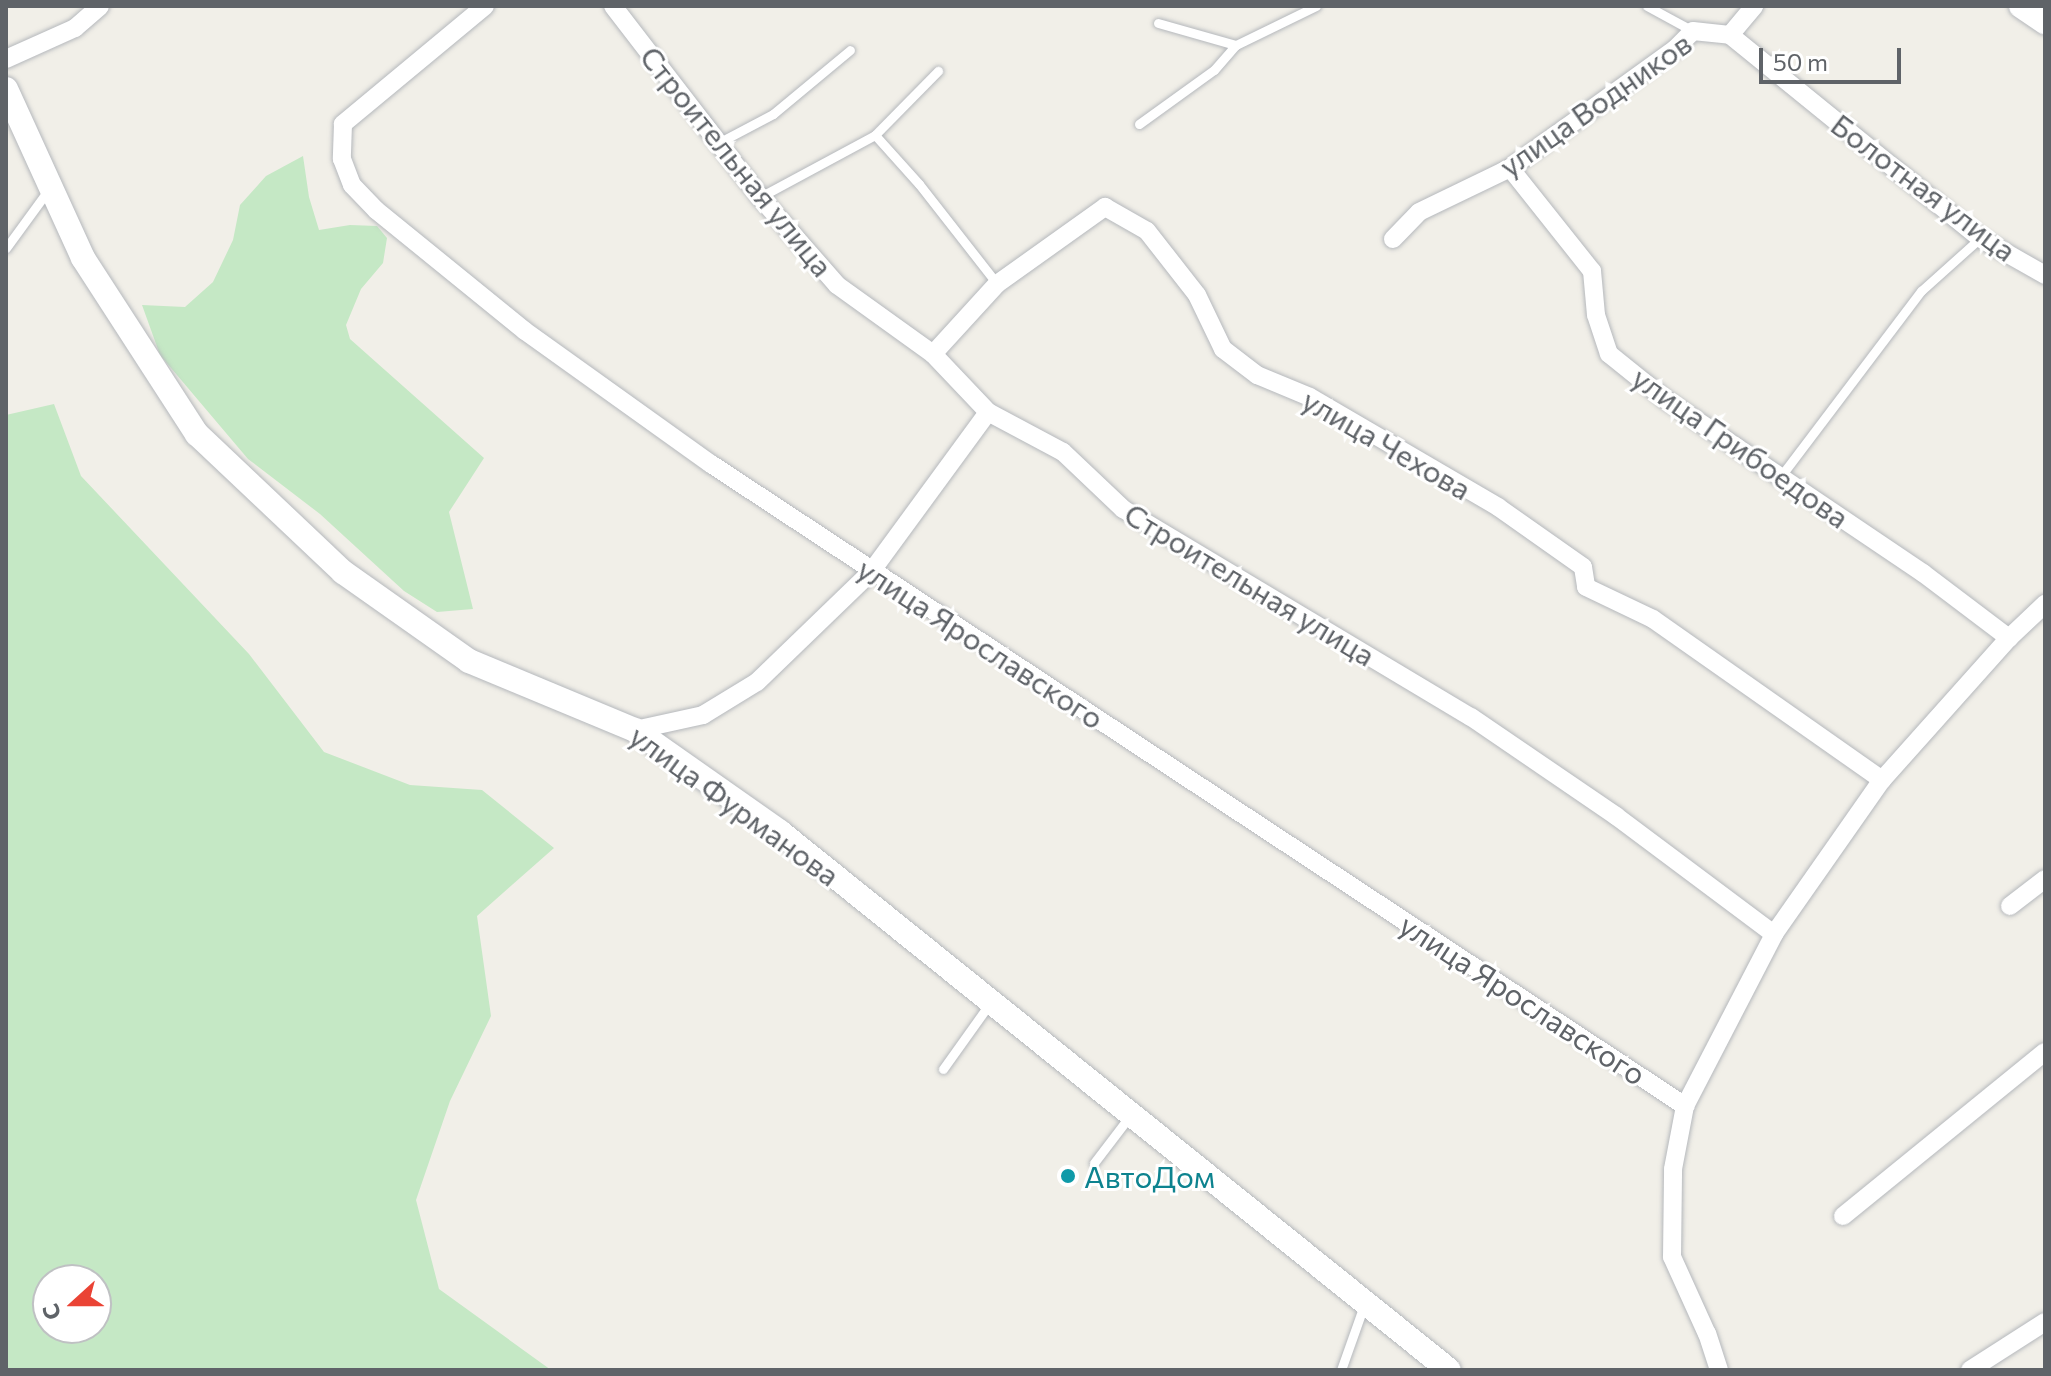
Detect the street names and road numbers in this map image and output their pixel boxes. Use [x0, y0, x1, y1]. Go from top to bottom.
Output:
street label: улица Водников [1492, 24, 1698, 184]
street label: Строительная улица [633, 39, 841, 283]
street label: Болотная улица [1825, 106, 2023, 268]
street label: улица Грибоедова [1626, 359, 1856, 535]
street label: улица Чехова [1296, 381, 1478, 507]
street label: Строительная улица [1118, 495, 1382, 673]
street label: улица Ярославского [851, 550, 1111, 736]
street label: улица Фурманова [623, 717, 847, 893]
street label: улица Ярославского [1393, 906, 1653, 1092]

